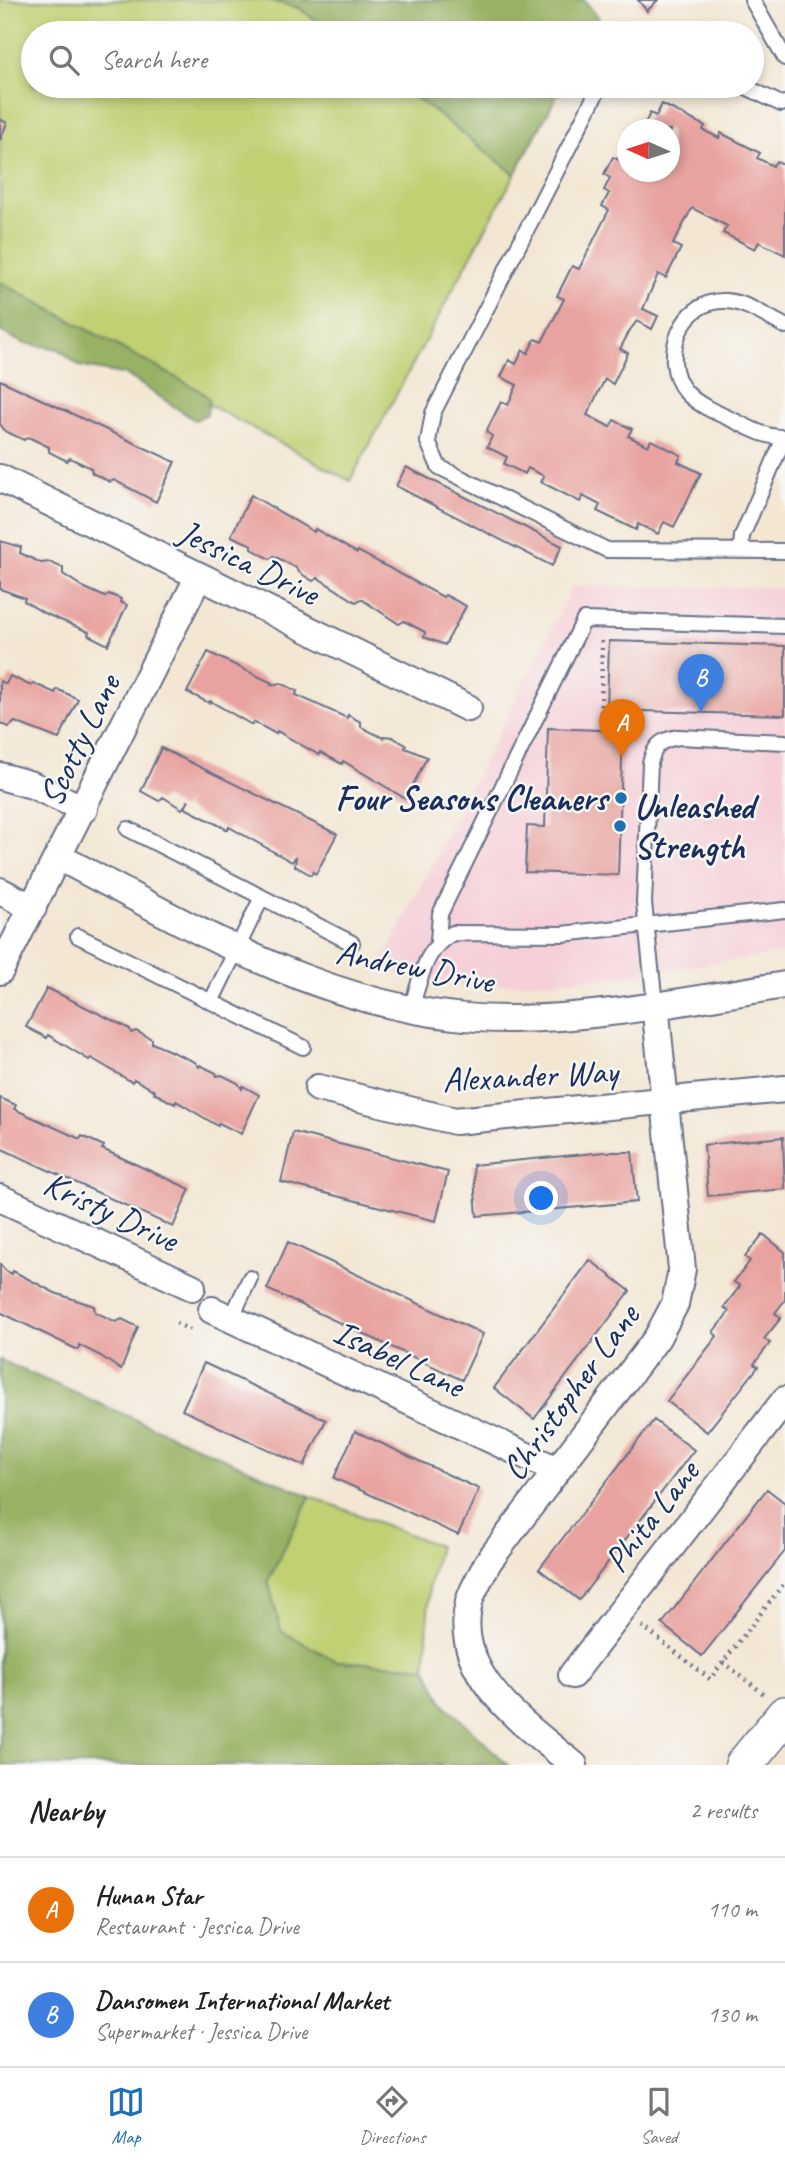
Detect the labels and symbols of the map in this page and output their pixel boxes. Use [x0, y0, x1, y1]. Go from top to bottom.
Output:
north arrow [617, 119, 680, 182]
street label: Jessica Drive [169, 508, 329, 617]
pin: B [678, 654, 724, 712]
street label: Scotty Lane [28, 665, 132, 813]
pin: A [599, 699, 645, 757]
place label: Four Seasons Cleaners [336, 776, 611, 821]
place label: Unleashed Strength [634, 784, 760, 869]
marker: Four Seasons Cleaners [613, 790, 629, 806]
marker: Unleashed Strength [612, 818, 628, 834]
street label: Andrew Drive [332, 929, 500, 1004]
street label: Alexander Way [441, 1048, 622, 1103]
street label: Kristy Drive [36, 1161, 187, 1263]
your location [524, 1181, 558, 1215]
street label: Christopher Lane [491, 1293, 651, 1489]
street label: Isabel Lane [327, 1309, 473, 1409]
street label: Phita Lane [594, 1449, 711, 1581]

